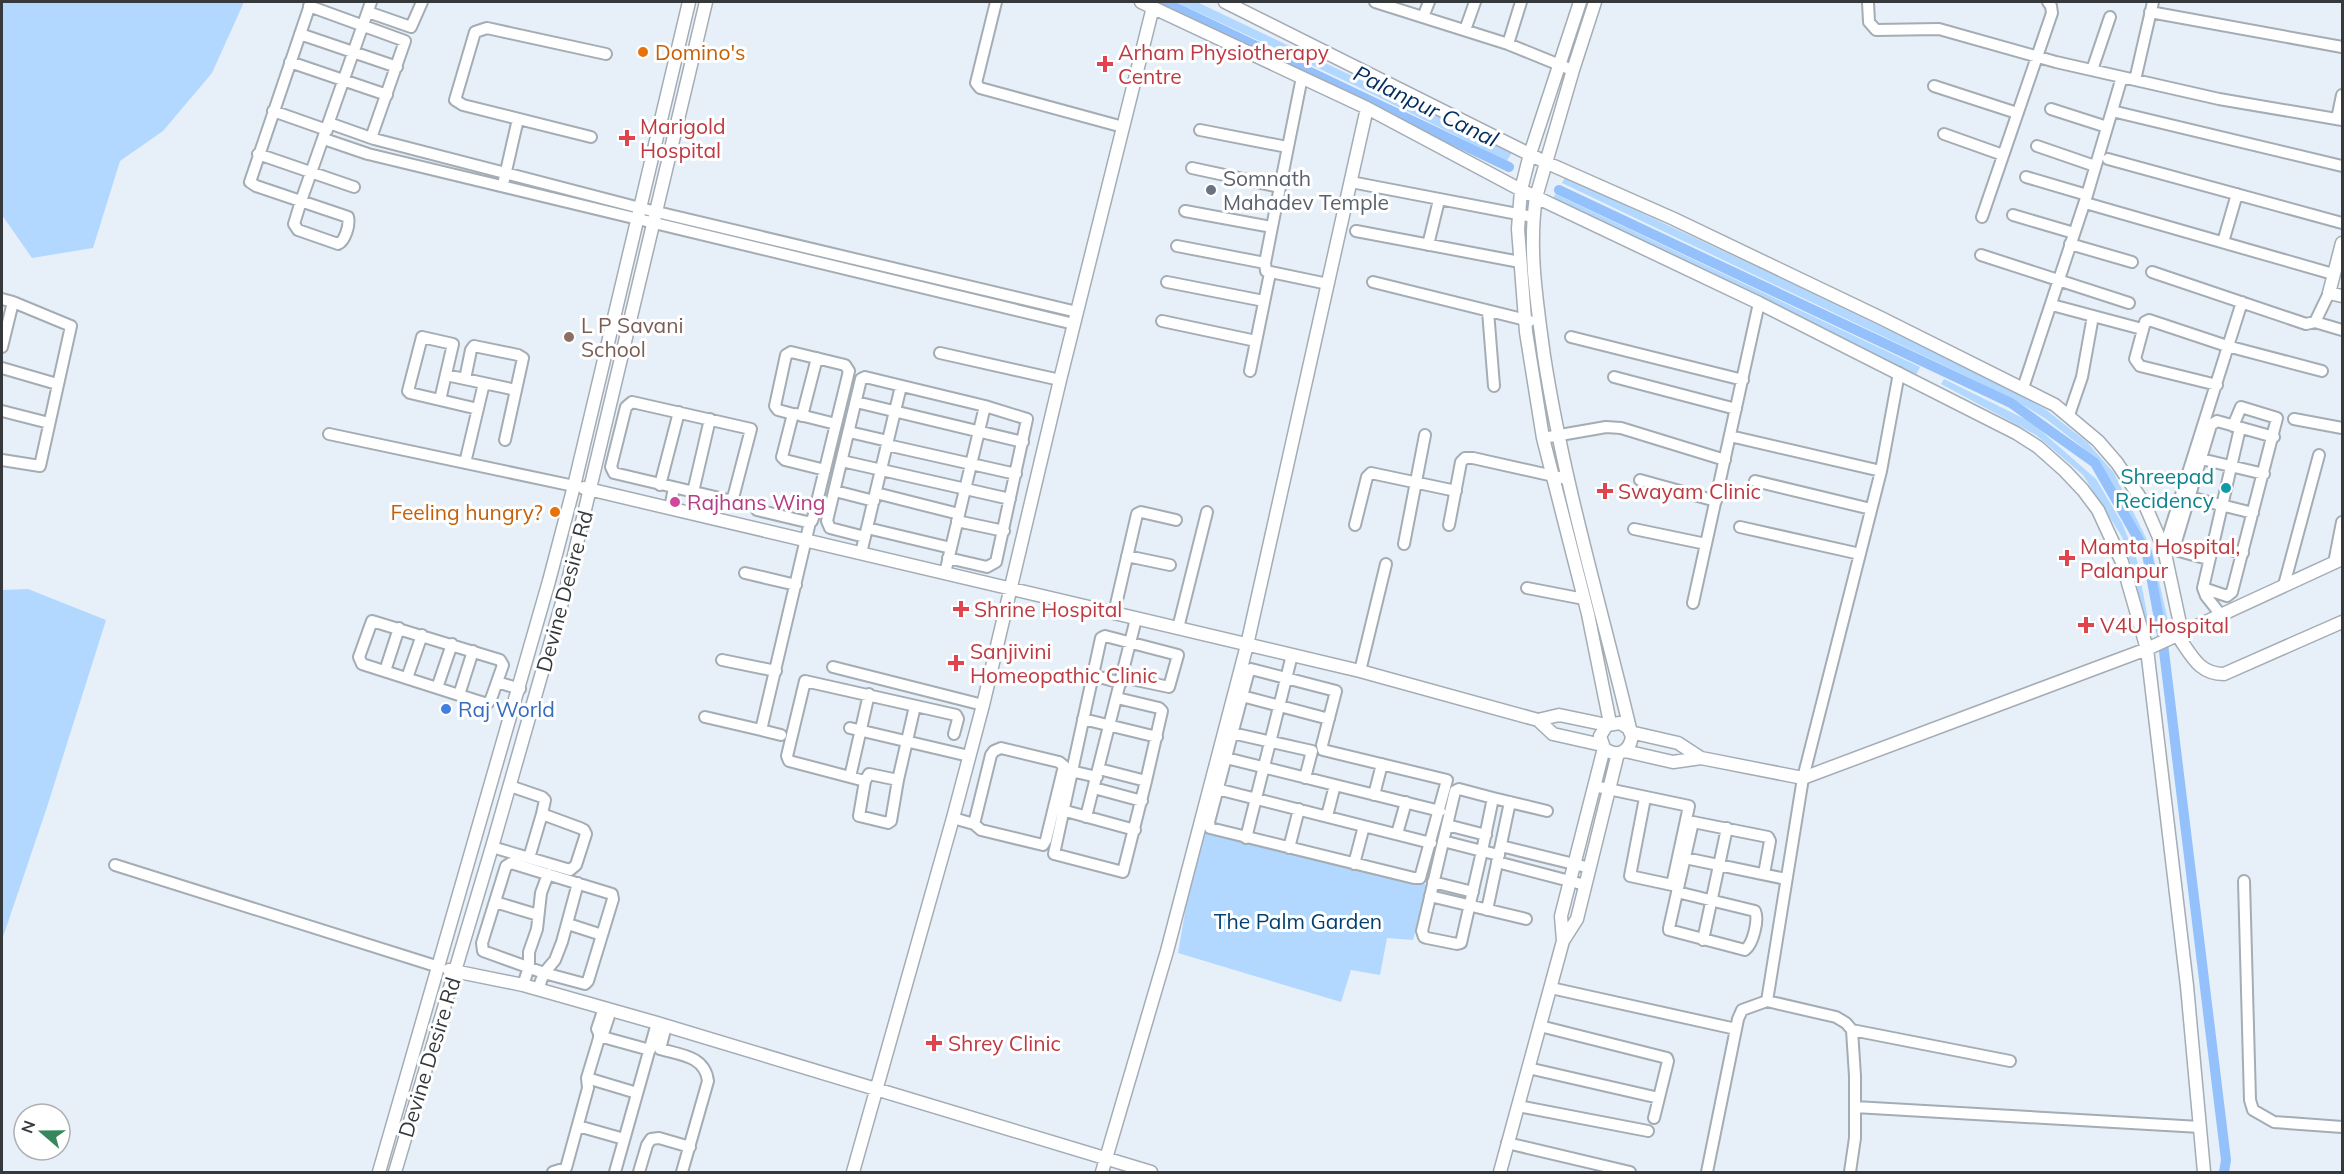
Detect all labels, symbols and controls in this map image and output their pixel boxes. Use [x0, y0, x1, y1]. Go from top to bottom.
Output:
place label: Domino's [655, 39, 745, 65]
place label: Arham Physiotherapy Centre [1118, 39, 1329, 89]
marker: Domino's [636, 45, 650, 59]
marker: Arham Physiotherapy Centre [1096, 55, 1114, 73]
water label: Palanpur Canal [1349, 59, 1503, 153]
place label: Marigold Hospital [640, 113, 726, 163]
marker: Marigold Hospital [618, 129, 636, 147]
place label: Somnath Mahadev Temple [1223, 165, 1389, 215]
marker: Somnath Mahadev Temple [1204, 183, 1218, 197]
place label: L P Savani School [581, 312, 684, 362]
marker: L P Savani School [562, 330, 576, 344]
place label: Shreepad Recidency [2115, 463, 2214, 513]
place label: Swayam Clinic [1618, 478, 1761, 504]
marker: Shreepad Recidency [2219, 481, 2233, 495]
marker: Swayam Clinic [1596, 482, 1614, 500]
place label: Rajhans Wing [687, 489, 826, 515]
marker: Rajhans Wing [668, 495, 682, 509]
place label: Feeling hungry? [391, 499, 543, 525]
marker: Feeling hungry? [548, 505, 562, 519]
street label: Devine Desire Rd [530, 507, 598, 675]
place label: Mamta Hospital, Palanpur [2080, 533, 2240, 583]
marker: Mamta Hospital, Palanpur [2058, 549, 2076, 567]
place label: Shrine Hospital [974, 596, 1122, 622]
marker: Shrine Hospital [952, 600, 970, 618]
place label: V4U Hospital [2100, 612, 2229, 638]
marker: V4U Hospital [2077, 616, 2095, 634]
place label: Sanjivini Homeopathic Clinic [970, 638, 1158, 688]
marker: Sanjivini Homeopathic Clinic [947, 654, 965, 672]
place label: Raj World [458, 696, 555, 722]
marker: Raj World [439, 702, 453, 716]
park label: The Palm Garden [1214, 908, 1382, 934]
street label: Devine Desire Rd [392, 974, 466, 1140]
place label: Shrey Clinic [948, 1030, 1061, 1056]
marker: Shrey Clinic [925, 1034, 943, 1052]
north arrow [12, 1102, 72, 1162]
text: N [16, 1118, 39, 1136]

